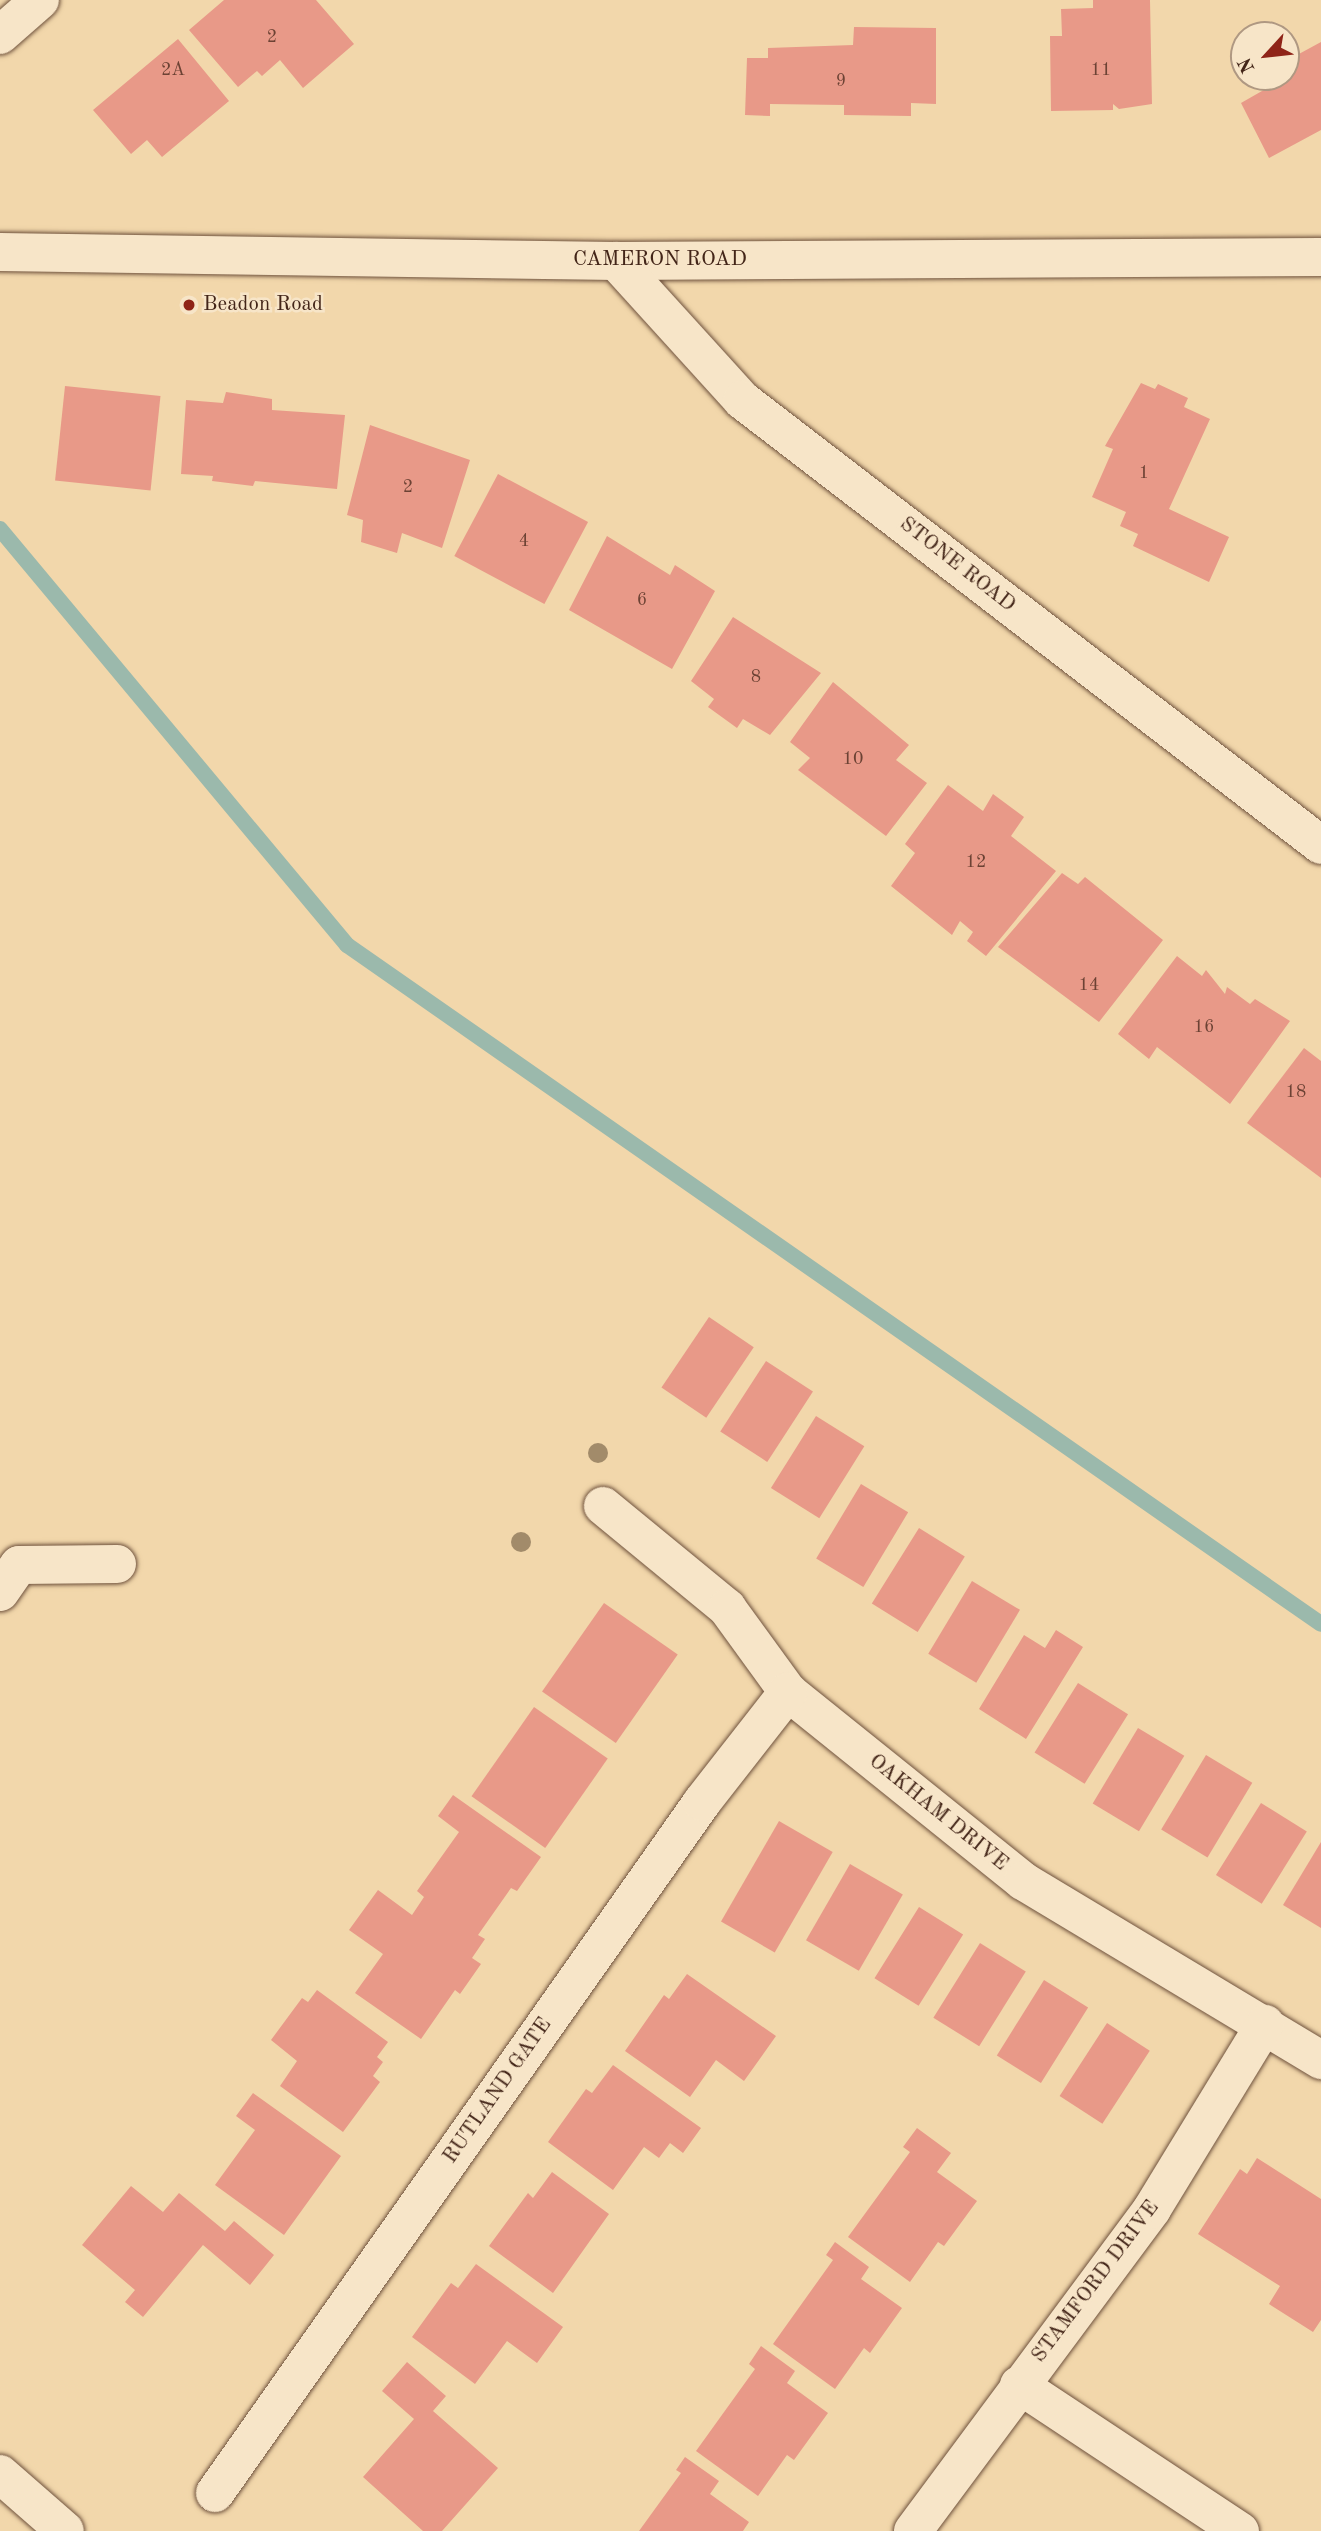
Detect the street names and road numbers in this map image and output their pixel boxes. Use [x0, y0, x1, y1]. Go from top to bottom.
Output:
street label: CAMERON ROAD [573, 247, 747, 273]
street label: STONE ROAD [894, 512, 1020, 618]
street label: OAKHAM DRIVE [863, 1749, 1013, 1877]
street label: RUTLAND GATE [438, 2013, 558, 2169]
street label: STAMFORD DRIVE [1027, 2196, 1165, 2368]

